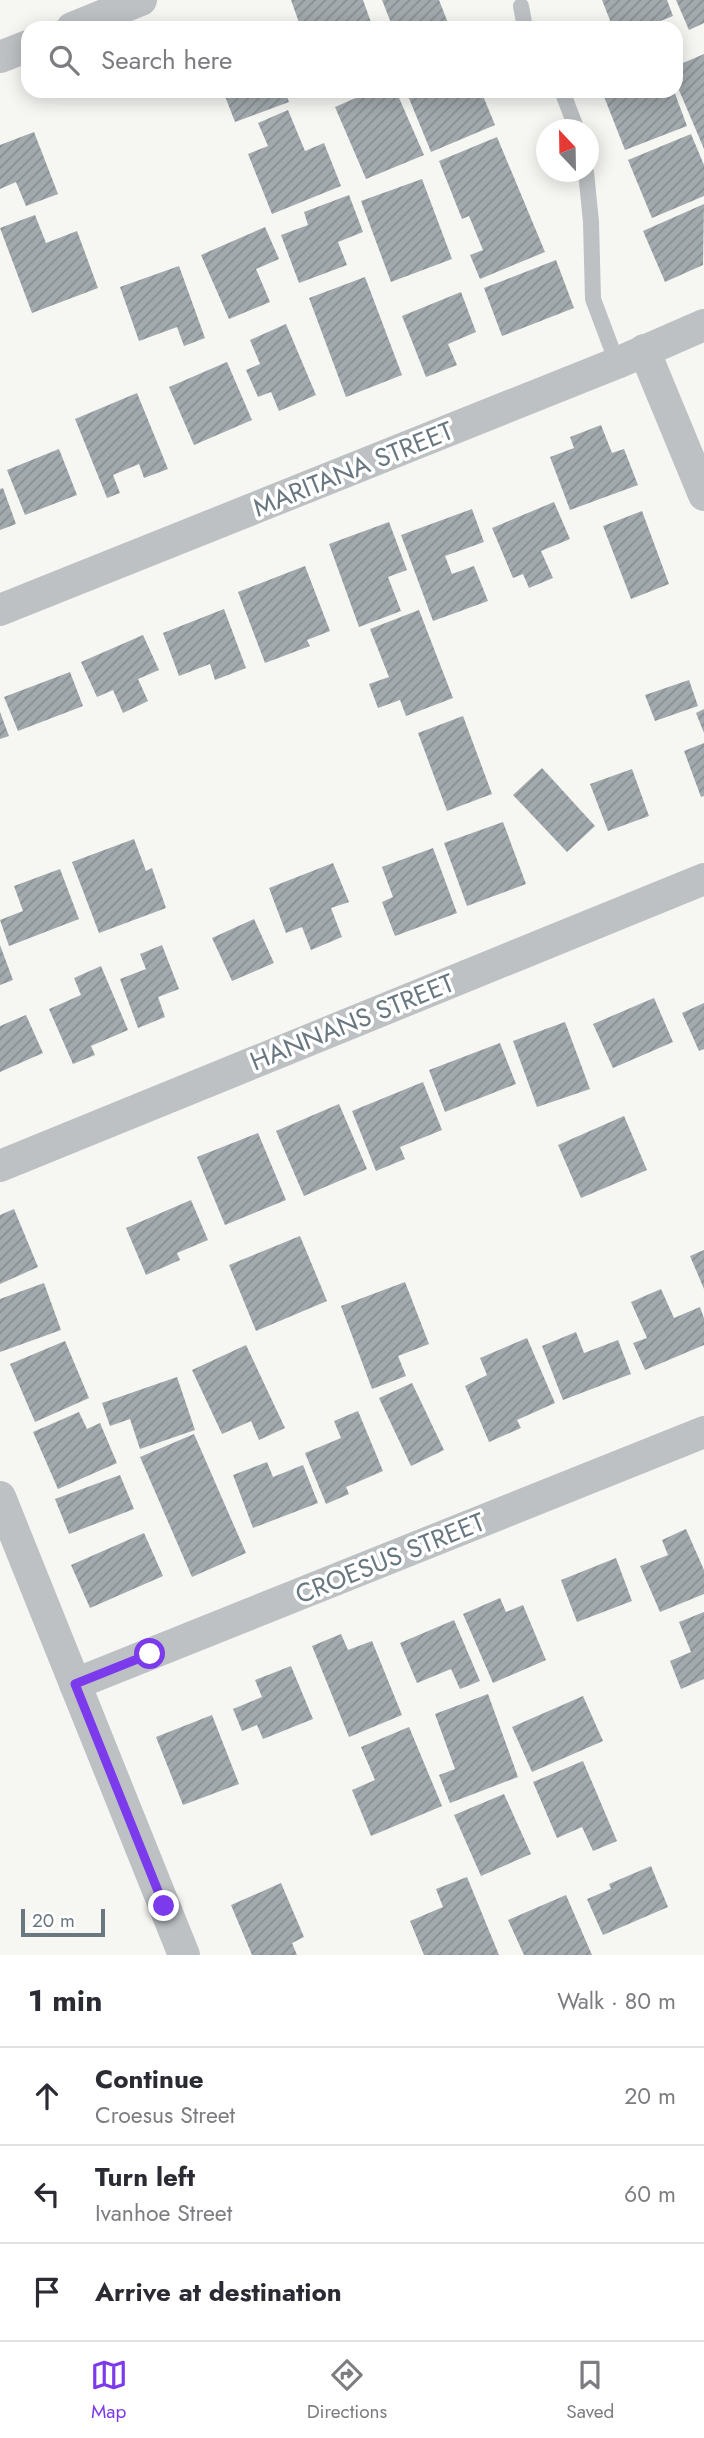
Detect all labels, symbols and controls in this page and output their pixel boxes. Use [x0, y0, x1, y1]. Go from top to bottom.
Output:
search box [21, 21, 683, 98]
icon: search [45, 41, 83, 79]
text: Search here [101, 41, 233, 79]
north arrow [536, 119, 599, 182]
street label: MARITANA STREET [247, 412, 459, 526]
street label: HANNANS STREET [244, 964, 460, 1080]
street label: CROESUS STREET [290, 1503, 490, 1613]
route start [134, 1638, 165, 1669]
route end [148, 1890, 179, 1921]
scale bar [21, 1906, 105, 1938]
text: 20 m [32, 1907, 75, 1934]
text: 1 min [28, 1979, 102, 2022]
text: Walk · 80 m [557, 1984, 676, 2018]
text: Continue [95, 2060, 204, 2098]
icon: ahead [28, 2077, 66, 2115]
text: 20 m [624, 2079, 676, 2113]
text: Croesus Street [95, 2098, 235, 2132]
text: Turn left [95, 2158, 195, 2196]
icon: left [28, 2175, 66, 2213]
text: 60 m [624, 2177, 676, 2211]
text: Ivanhoe Street [95, 2196, 232, 2230]
icon: arrive [28, 2273, 66, 2311]
text: Arrive at destination [95, 2273, 342, 2311]
tab: Map [90, 2356, 128, 2425]
tab: Directions [307, 2356, 387, 2425]
tab: Saved [566, 2356, 614, 2425]

